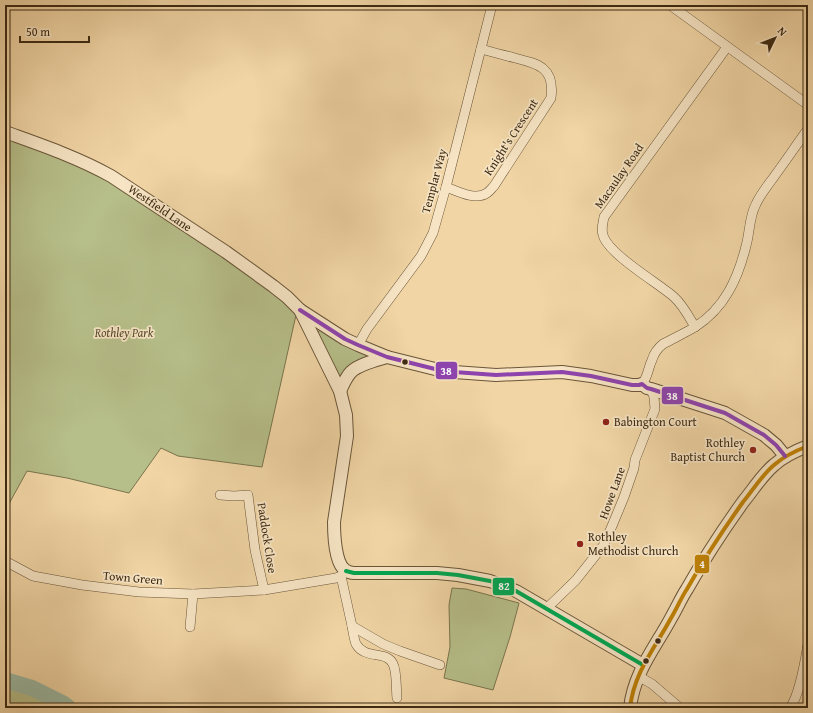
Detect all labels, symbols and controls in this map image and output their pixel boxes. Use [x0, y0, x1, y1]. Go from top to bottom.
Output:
scale bar [20, 18, 89, 44]
north arrow [755, 18, 795, 58]
text: 50 m [26, 23, 50, 40]
text: N [774, 23, 791, 40]
street label: Knight's Crescent [479, 94, 542, 178]
street label: Macaulay Road [590, 139, 648, 212]
street label: Templar Way [417, 147, 450, 215]
street label: Westfield Lane [125, 180, 196, 235]
park label: Rothley Park [94, 324, 154, 341]
unlabelled marker [400, 357, 410, 367]
line badge: 38 [435, 361, 458, 380]
text: 38 [440, 363, 452, 379]
line badge: 38 [661, 386, 684, 405]
text: 38 [666, 388, 678, 404]
place label: Babington Court [614, 413, 698, 430]
marker: Babington Court [601, 417, 611, 427]
place label: Rothley Baptist Church [670, 434, 745, 465]
marker: Rothley Baptist Church [748, 445, 758, 455]
street label: Howe Lane [594, 464, 629, 521]
street label: Paddock Close [254, 501, 282, 575]
place label: Rothley Methodist Church [588, 528, 679, 559]
marker: Rothley Methodist Church [575, 539, 585, 549]
line badge: 4 [694, 554, 710, 574]
text: 4 [699, 556, 705, 572]
street label: Town Green [102, 566, 164, 589]
line badge: 82 [492, 577, 515, 596]
text: 82 [498, 578, 510, 594]
unlabelled marker [653, 636, 663, 646]
unlabelled marker [641, 656, 651, 666]

